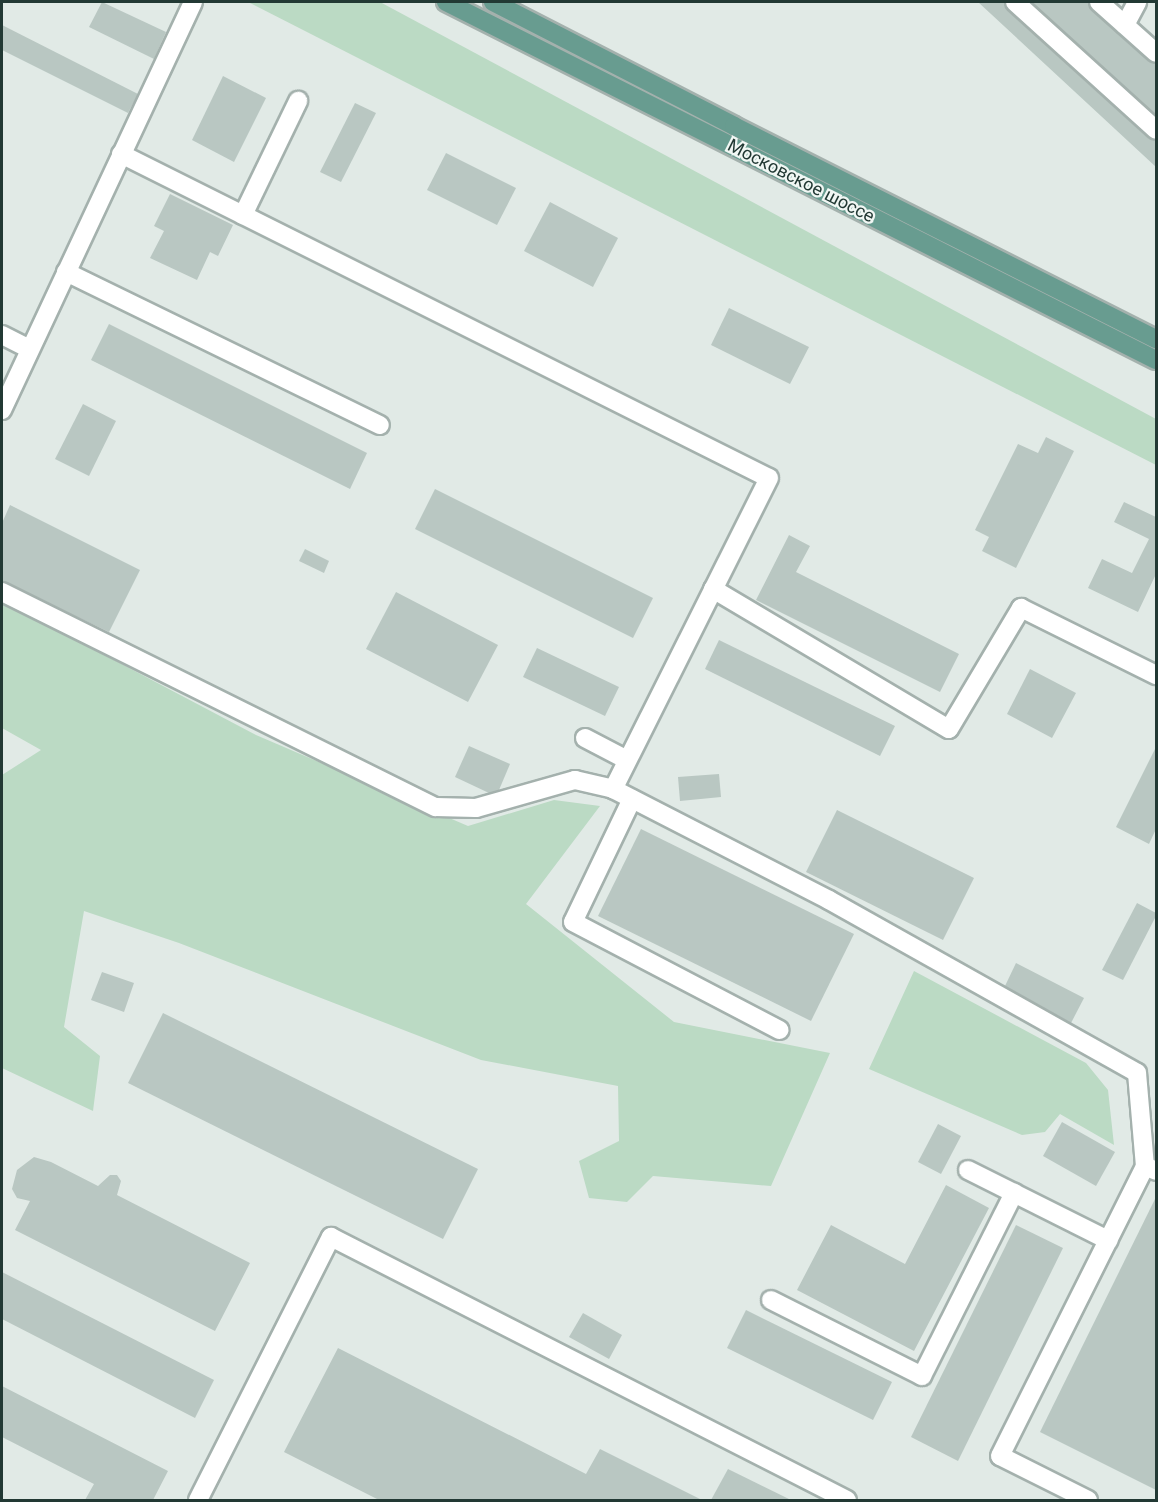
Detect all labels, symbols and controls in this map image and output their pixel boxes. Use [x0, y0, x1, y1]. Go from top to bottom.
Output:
street label: Московское шоссе [724, 135, 878, 227]

